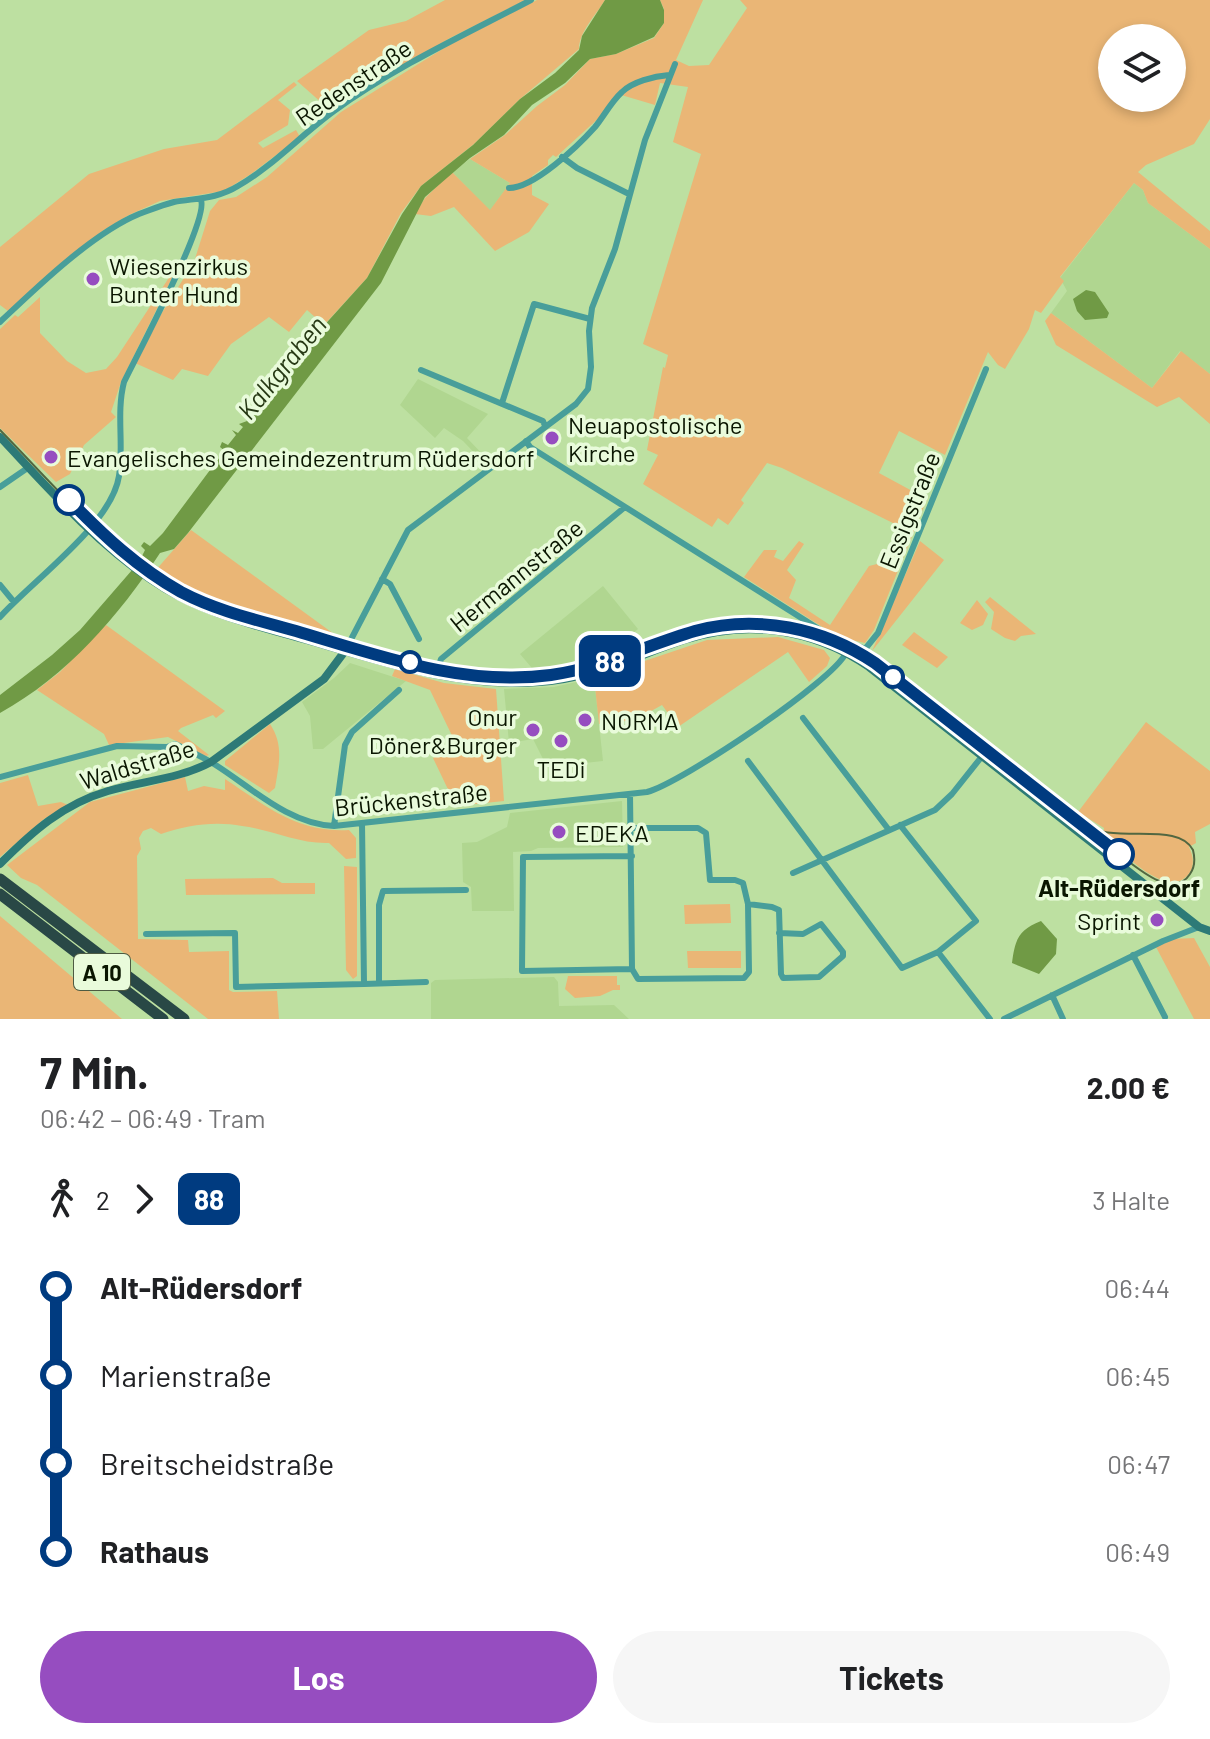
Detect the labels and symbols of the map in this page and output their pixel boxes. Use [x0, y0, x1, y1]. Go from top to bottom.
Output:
street label: Redenstraße [290, 33, 416, 131]
place label: Wiesenzirkus Bunter Hund [109, 251, 248, 308]
marker: Wiesenzirkus Bunter Hund [84, 270, 102, 288]
water label: Kalkgraben [230, 309, 332, 425]
place label: Neuapostolische Kirche [568, 410, 743, 467]
marker: Neuapostolische Kirche [543, 429, 561, 447]
place label: Evangelisches Gemeindezentrum Rüdersdorf [67, 443, 535, 472]
street label: Essigstraße [872, 447, 946, 573]
marker: Evangelisches Gemeindezentrum Rüdersdorf [42, 448, 60, 466]
unlabelled marker [54, 485, 84, 515]
street label: Hermannstraße [444, 513, 588, 637]
line badge: 88 [574, 635, 646, 687]
unlabelled marker [399, 651, 421, 673]
unlabelled marker [882, 666, 904, 688]
place label: Onur Döner&Burger [369, 702, 517, 759]
place label: NORMA [601, 706, 679, 735]
marker: NORMA [576, 711, 594, 729]
marker: Onur Döner&Burger [524, 721, 542, 739]
marker: TEDi [552, 732, 570, 750]
street label: Waldstraße [76, 733, 198, 795]
place label: TEDi [536, 754, 586, 783]
street label: Brückenstraße [333, 777, 489, 821]
place label: EDEKA [575, 818, 649, 847]
marker: EDEKA [550, 823, 568, 841]
marker: Alt-Rüdersdorf [1104, 839, 1134, 869]
place label: Alt-Rüdersdorf [1038, 873, 1200, 902]
place label: Sprint [1077, 906, 1141, 935]
marker: Sprint [1148, 911, 1166, 929]
road number: A 10 [74, 954, 130, 990]

